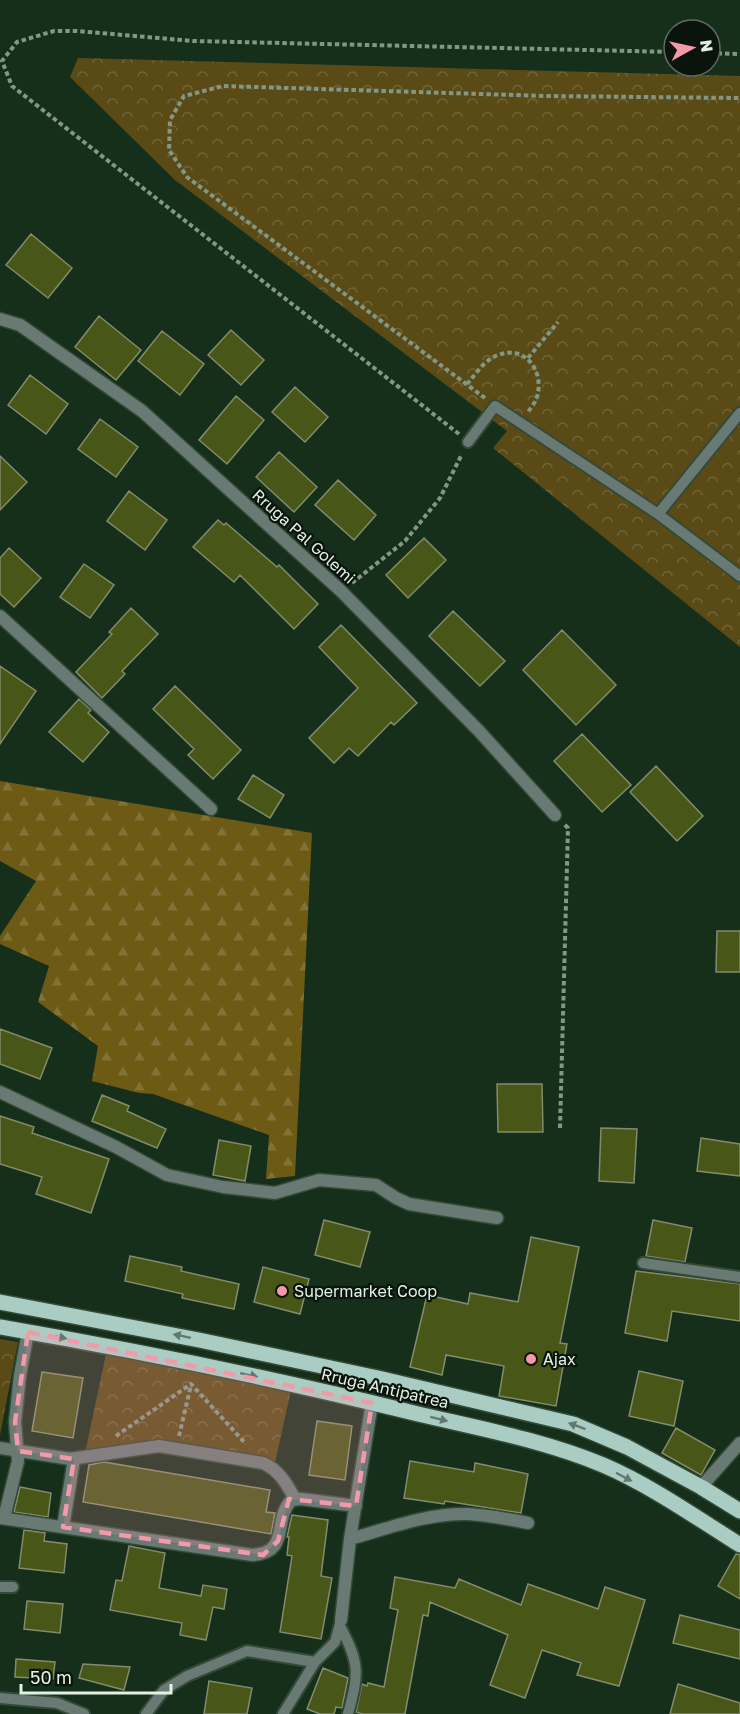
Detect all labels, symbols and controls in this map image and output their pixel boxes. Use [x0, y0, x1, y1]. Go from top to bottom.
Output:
north arrow [662, 18, 722, 78]
text: N [696, 38, 718, 53]
street label: Rruga Pal Golemi [248, 484, 360, 588]
place label: Supermarket Coop [294, 1281, 437, 1301]
marker: Supermarket Coop [275, 1284, 289, 1298]
one-way arrow [172, 1331, 191, 1340]
one-way arrow [48, 1333, 67, 1342]
place label: Ajax [543, 1349, 576, 1369]
marker: Ajax [524, 1352, 538, 1366]
street label: Rruga Antipatrea [319, 1364, 451, 1412]
one-way arrow [239, 1371, 258, 1381]
one-way arrow [430, 1415, 449, 1424]
one-way arrow [568, 1421, 586, 1431]
one-way arrow [616, 1472, 633, 1482]
scale bar [21, 1657, 171, 1695]
text: 50 m [30, 1666, 72, 1688]

